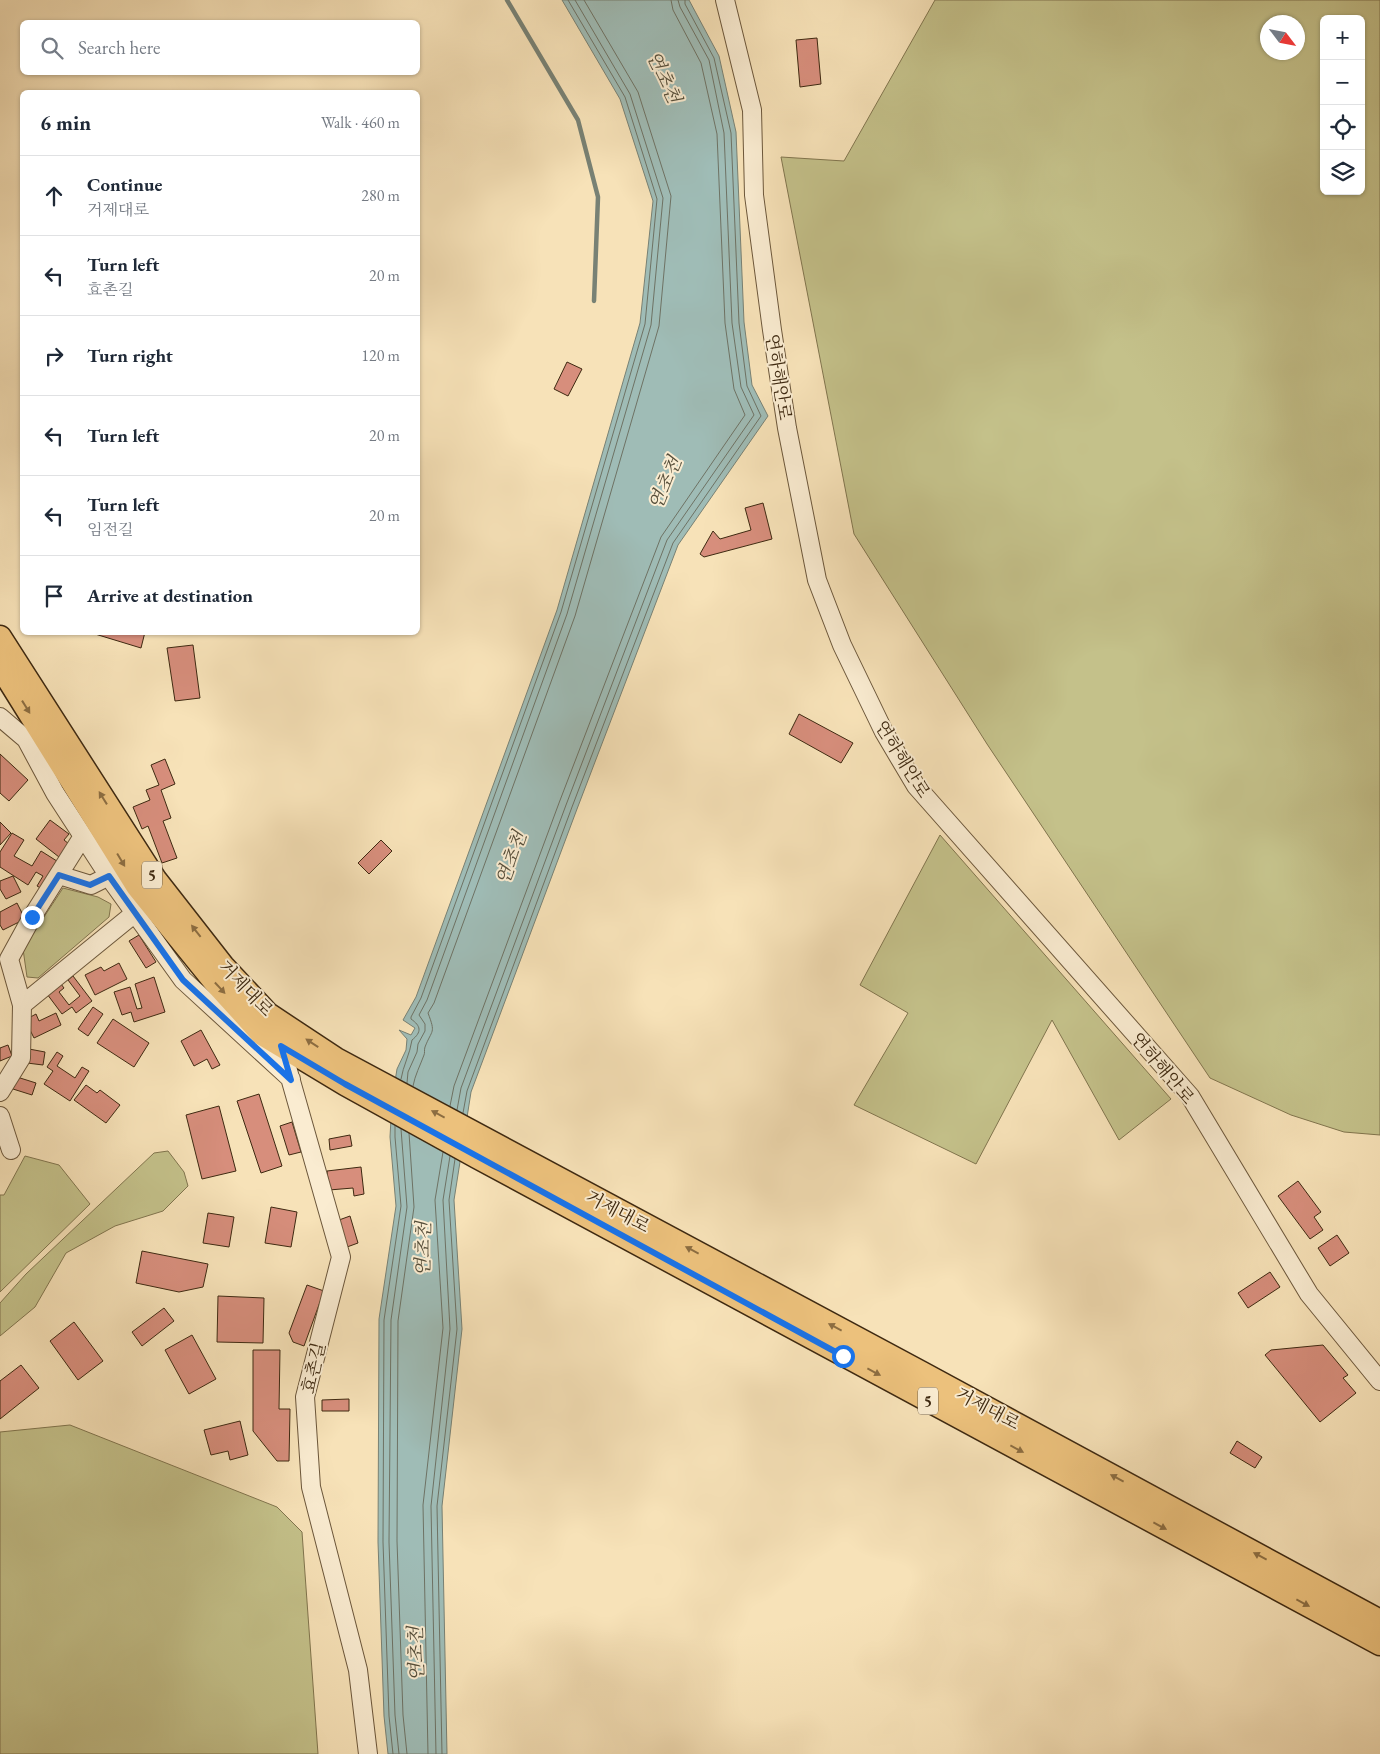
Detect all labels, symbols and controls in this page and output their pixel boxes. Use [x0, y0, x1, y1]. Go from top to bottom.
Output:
north arrow [1260, 15, 1305, 60]
map controls [1320, 15, 1365, 195]
button: + [1320, 15, 1365, 60]
search box [20, 20, 420, 75]
icon: search [38, 34, 66, 62]
text: Search here [78, 35, 160, 60]
water label: 연초천 [641, 47, 688, 109]
button: − [1320, 60, 1365, 105]
button: locate [1320, 105, 1365, 150]
text: 6 min [40, 109, 91, 136]
text: Walk · 460 m [321, 112, 400, 133]
button: layers [1320, 150, 1365, 195]
text: Continue [87, 172, 162, 197]
icon: ahead [40, 182, 68, 210]
text: 280 m [361, 185, 400, 206]
text: 거제대로 [87, 199, 149, 220]
text: Turn left [87, 252, 159, 277]
icon: left [40, 262, 68, 290]
text: 20 m [369, 265, 400, 286]
text: 효촌길 [87, 279, 133, 300]
street label: 연하해안로 [761, 332, 797, 422]
icon: right [40, 342, 68, 370]
text: Turn right [87, 343, 173, 368]
text: 120 m [361, 345, 400, 366]
icon: left [40, 422, 68, 450]
text: Turn left [87, 423, 159, 448]
text: 20 m [369, 425, 400, 446]
water label: 연초천 [643, 451, 688, 513]
text: Turn left [87, 492, 159, 517]
icon: left [40, 502, 68, 530]
text: 20 m [369, 505, 400, 526]
text: 임전길 [87, 519, 133, 540]
icon: arrive [40, 582, 68, 610]
text: Arrive at destination [87, 583, 253, 608]
one-way arrow [21, 700, 31, 714]
street label: 연하해안로 [870, 716, 936, 802]
one-way arrow [99, 791, 108, 804]
water label: 연초천 [490, 826, 533, 888]
one-way arrow [116, 853, 125, 866]
road number: 5 [142, 862, 162, 888]
route end [21, 906, 44, 929]
one-way arrow [191, 924, 201, 938]
street label: 거제대로 [214, 955, 278, 1021]
one-way arrow [214, 982, 226, 994]
street label: 연하해안로 [1126, 1027, 1200, 1109]
one-way arrow [305, 1038, 318, 1048]
one-way arrow [431, 1110, 446, 1118]
street label: 거제대로 [582, 1185, 654, 1237]
water label: 연초천 [410, 1220, 436, 1277]
one-way arrow [685, 1246, 699, 1254]
one-way arrow [828, 1323, 843, 1331]
street label: 효촌길 [296, 1340, 330, 1396]
route start [832, 1345, 855, 1368]
one-way arrow [867, 1368, 881, 1376]
street label: 거제대로 [952, 1382, 1024, 1434]
road number: 5 [918, 1388, 938, 1414]
one-way arrow [1010, 1445, 1024, 1453]
one-way arrow [1111, 1474, 1124, 1483]
one-way arrow [1153, 1522, 1168, 1530]
one-way arrow [1253, 1552, 1267, 1560]
one-way arrow [1296, 1599, 1311, 1607]
water label: 연초천 [402, 1624, 429, 1682]

